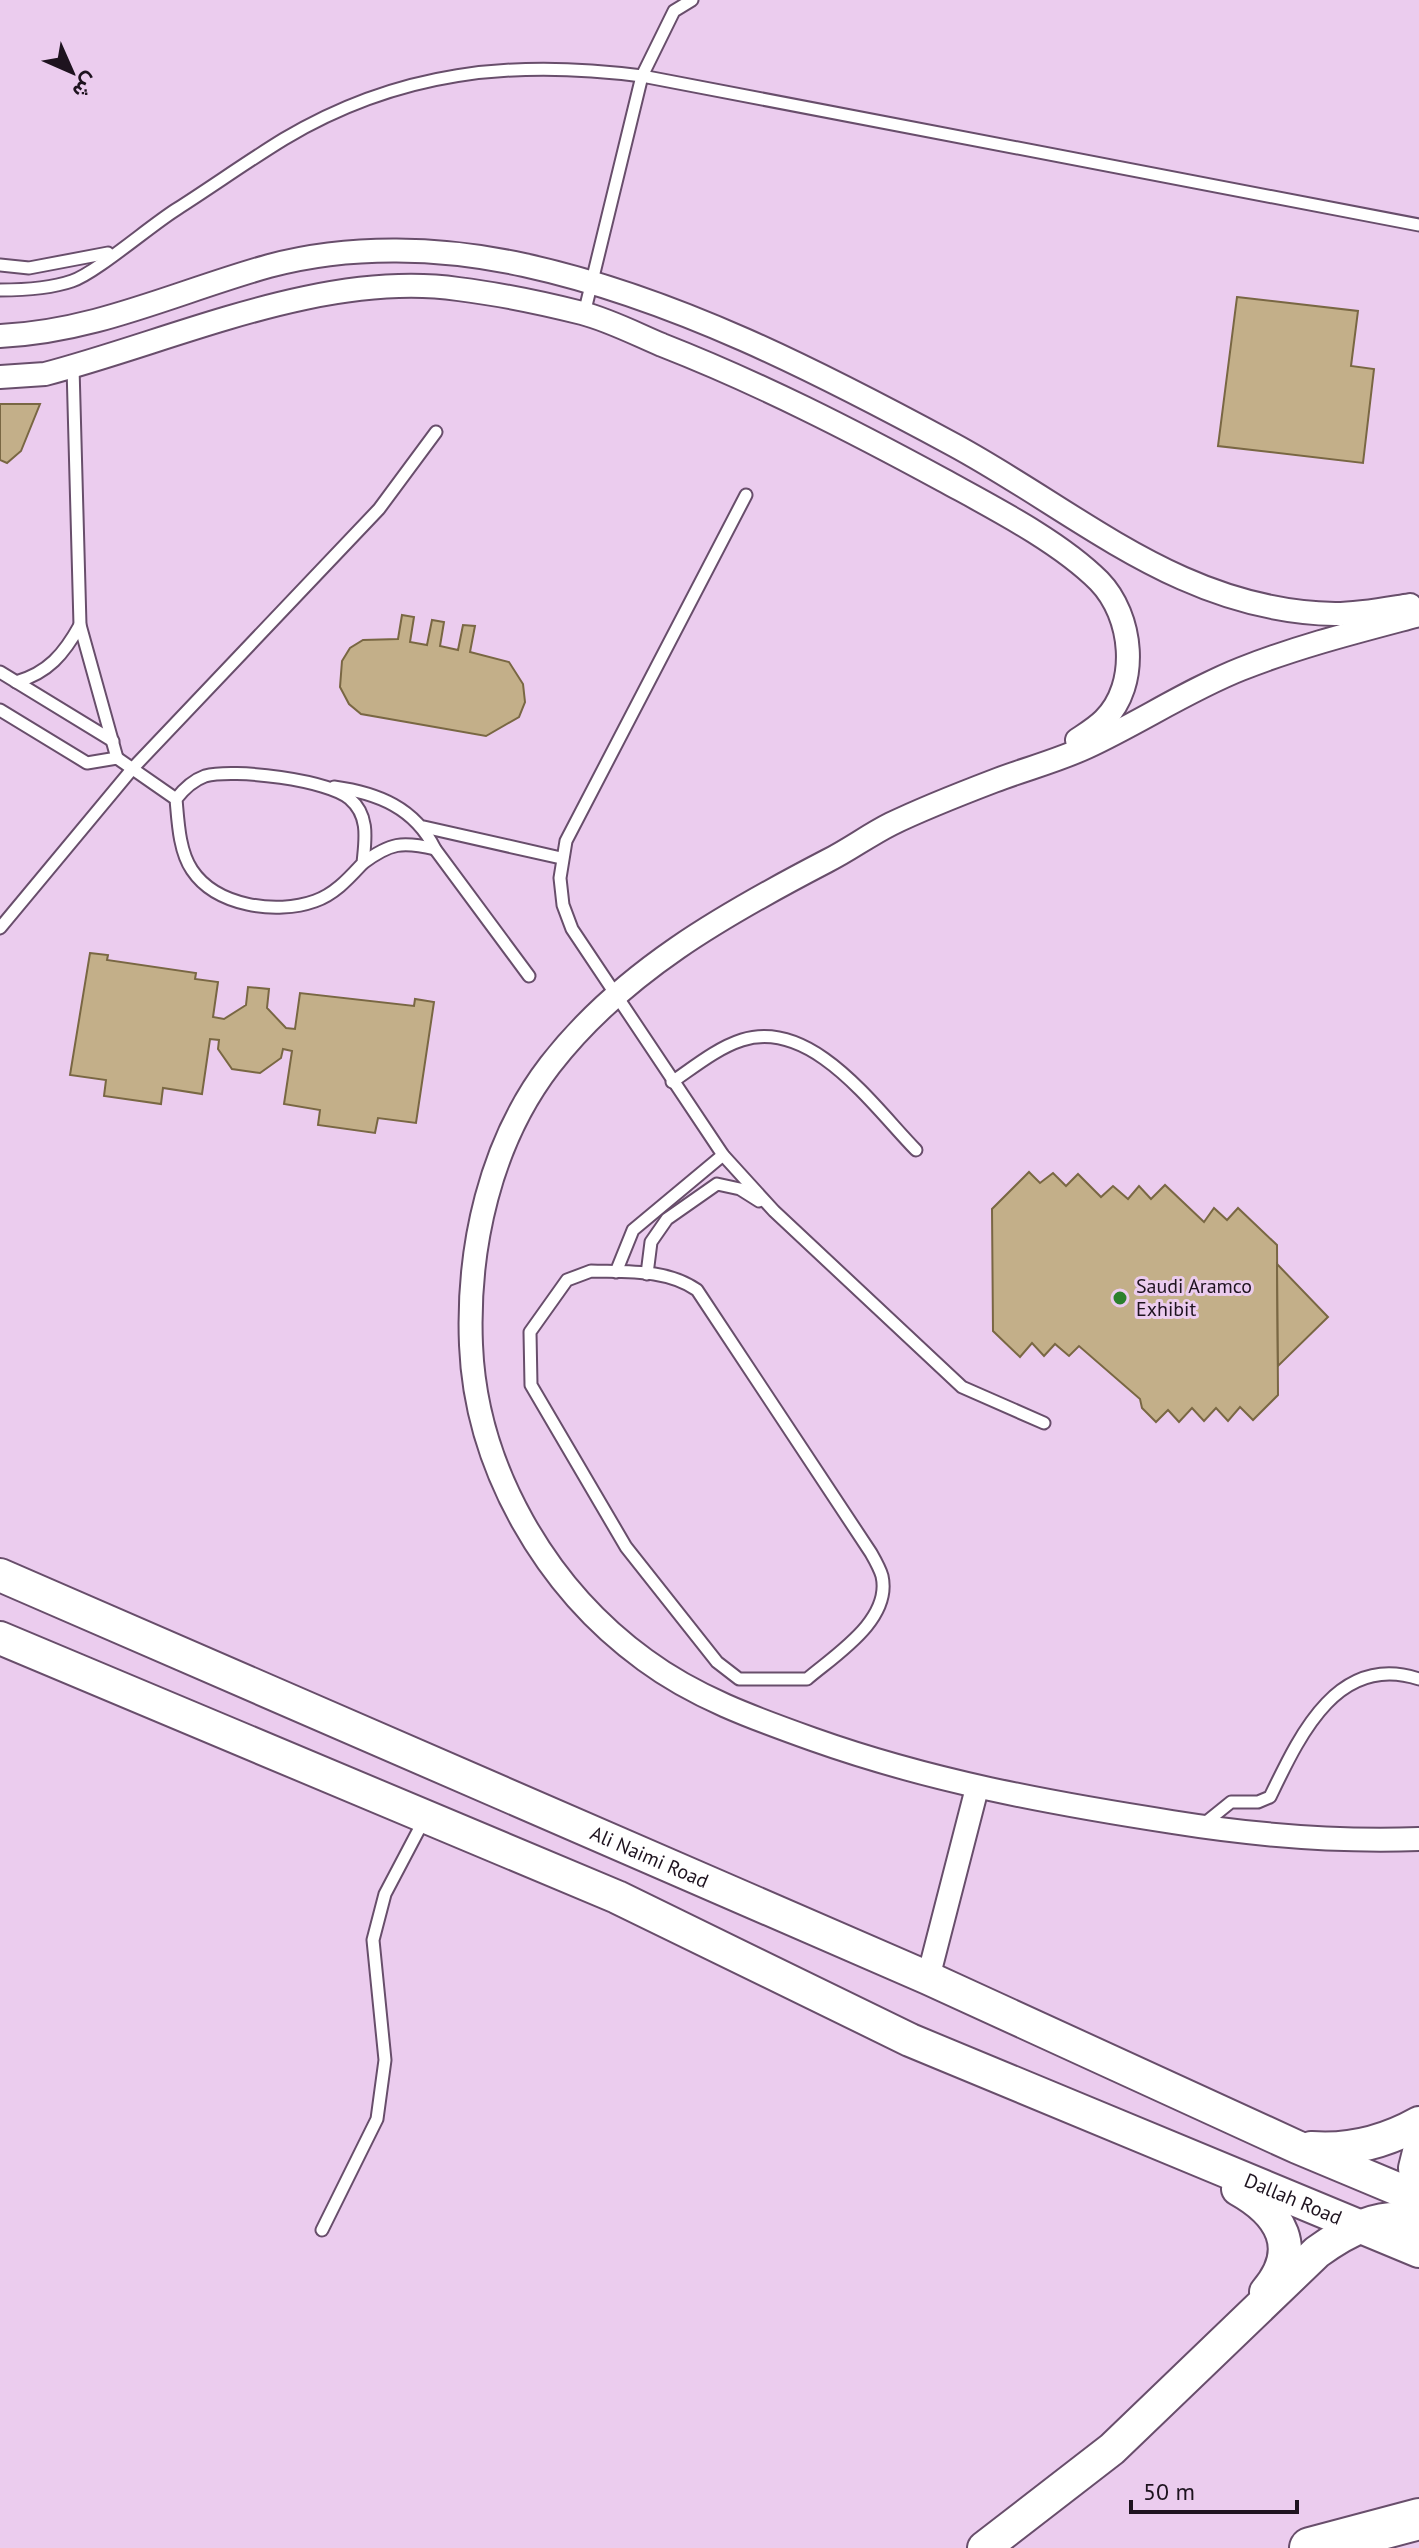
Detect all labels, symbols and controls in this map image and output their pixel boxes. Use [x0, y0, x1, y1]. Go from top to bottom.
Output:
north arrow [32, 32, 112, 112]
text: ش [67, 67, 105, 105]
place label: Saudi Aramco Exhibit [1136, 1273, 1252, 1322]
marker: Saudi Aramco Exhibit [1111, 1289, 1129, 1307]
street label: Ali Naimi Road [586, 1820, 713, 1894]
street label: Dallah Road [1241, 2167, 1346, 2231]
scale bar [1131, 2464, 1297, 2514]
text: 50 m [1143, 2476, 1195, 2507]

